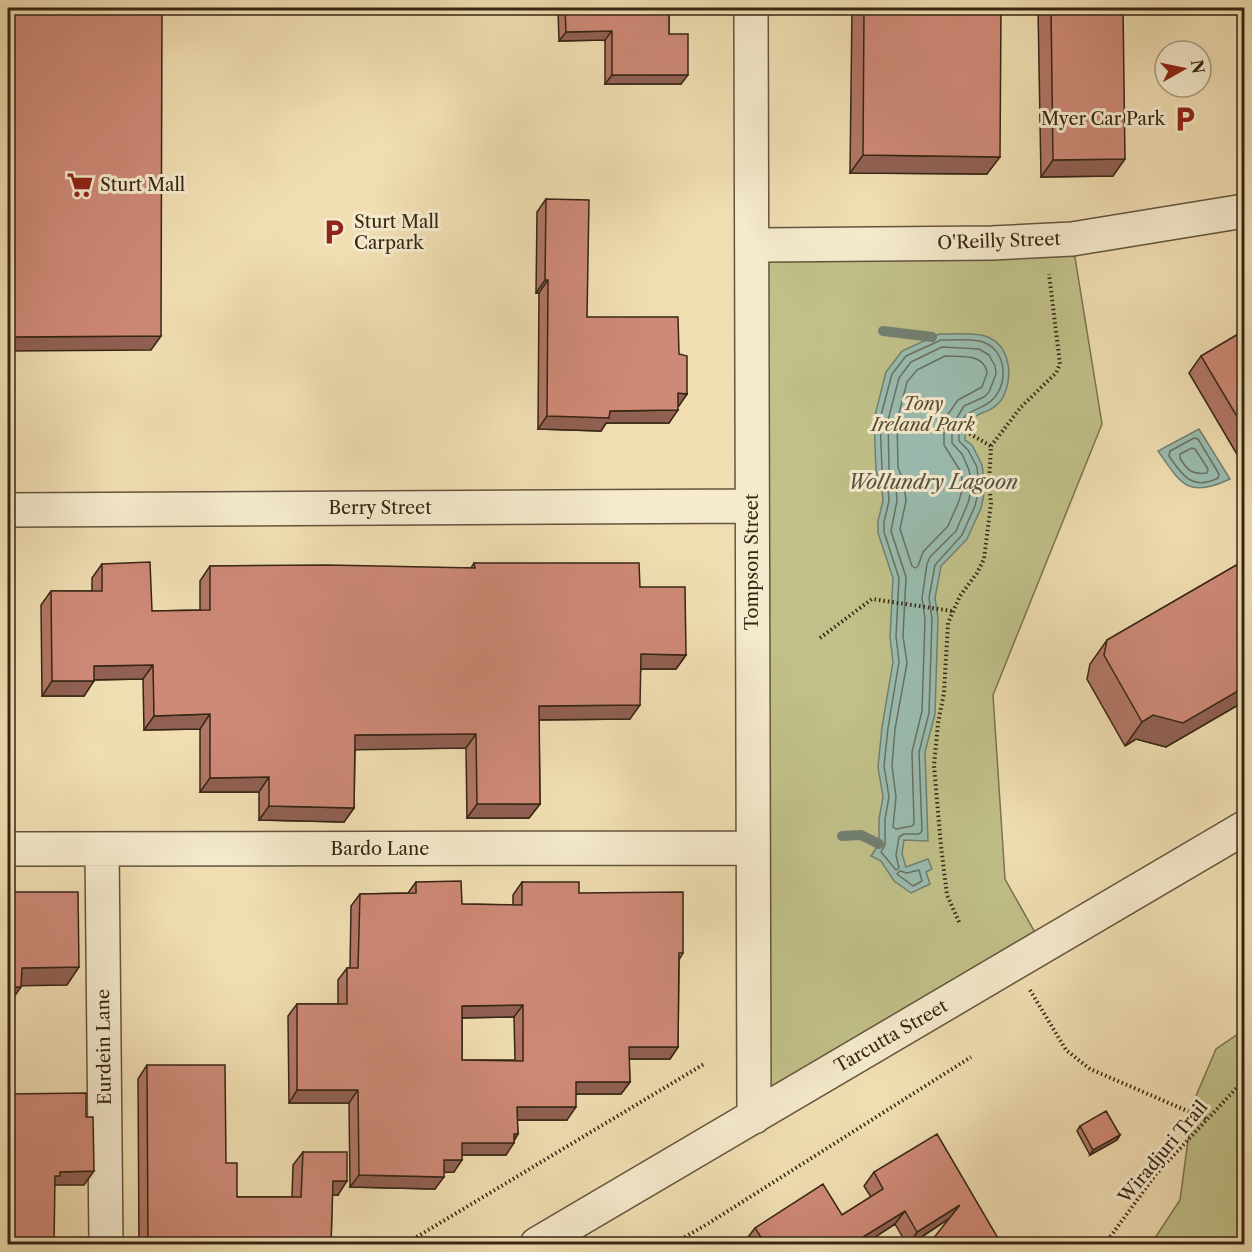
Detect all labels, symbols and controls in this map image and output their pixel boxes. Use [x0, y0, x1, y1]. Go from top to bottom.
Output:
north arrow [1153, 39, 1213, 99]
text: N [1187, 58, 1209, 75]
parking icon: Myer Car Park [1170, 104, 1200, 134]
place label: Myer Car Park [1041, 108, 1167, 130]
supermarket icon: Sturt Mall [65, 170, 95, 200]
place label: Sturt Mall [100, 174, 185, 196]
place label: Sturt Mall Carpark [354, 211, 439, 254]
parking icon: Sturt Mall Carpark [319, 217, 349, 247]
street label: O'Reilly Street [937, 228, 1062, 254]
park label: Tony Ireland Park [869, 393, 975, 436]
water label: Wollundry Lagoon [848, 470, 1018, 494]
street label: Tompson Street [741, 493, 763, 630]
street label: Berry Street [328, 497, 432, 519]
street label: Bardo Lane [331, 838, 429, 860]
street label: Eurdein Lane [92, 989, 116, 1105]
street label: Tarcutta Street [831, 994, 952, 1077]
street label: Wiradjuri Trail [1113, 1096, 1212, 1208]

